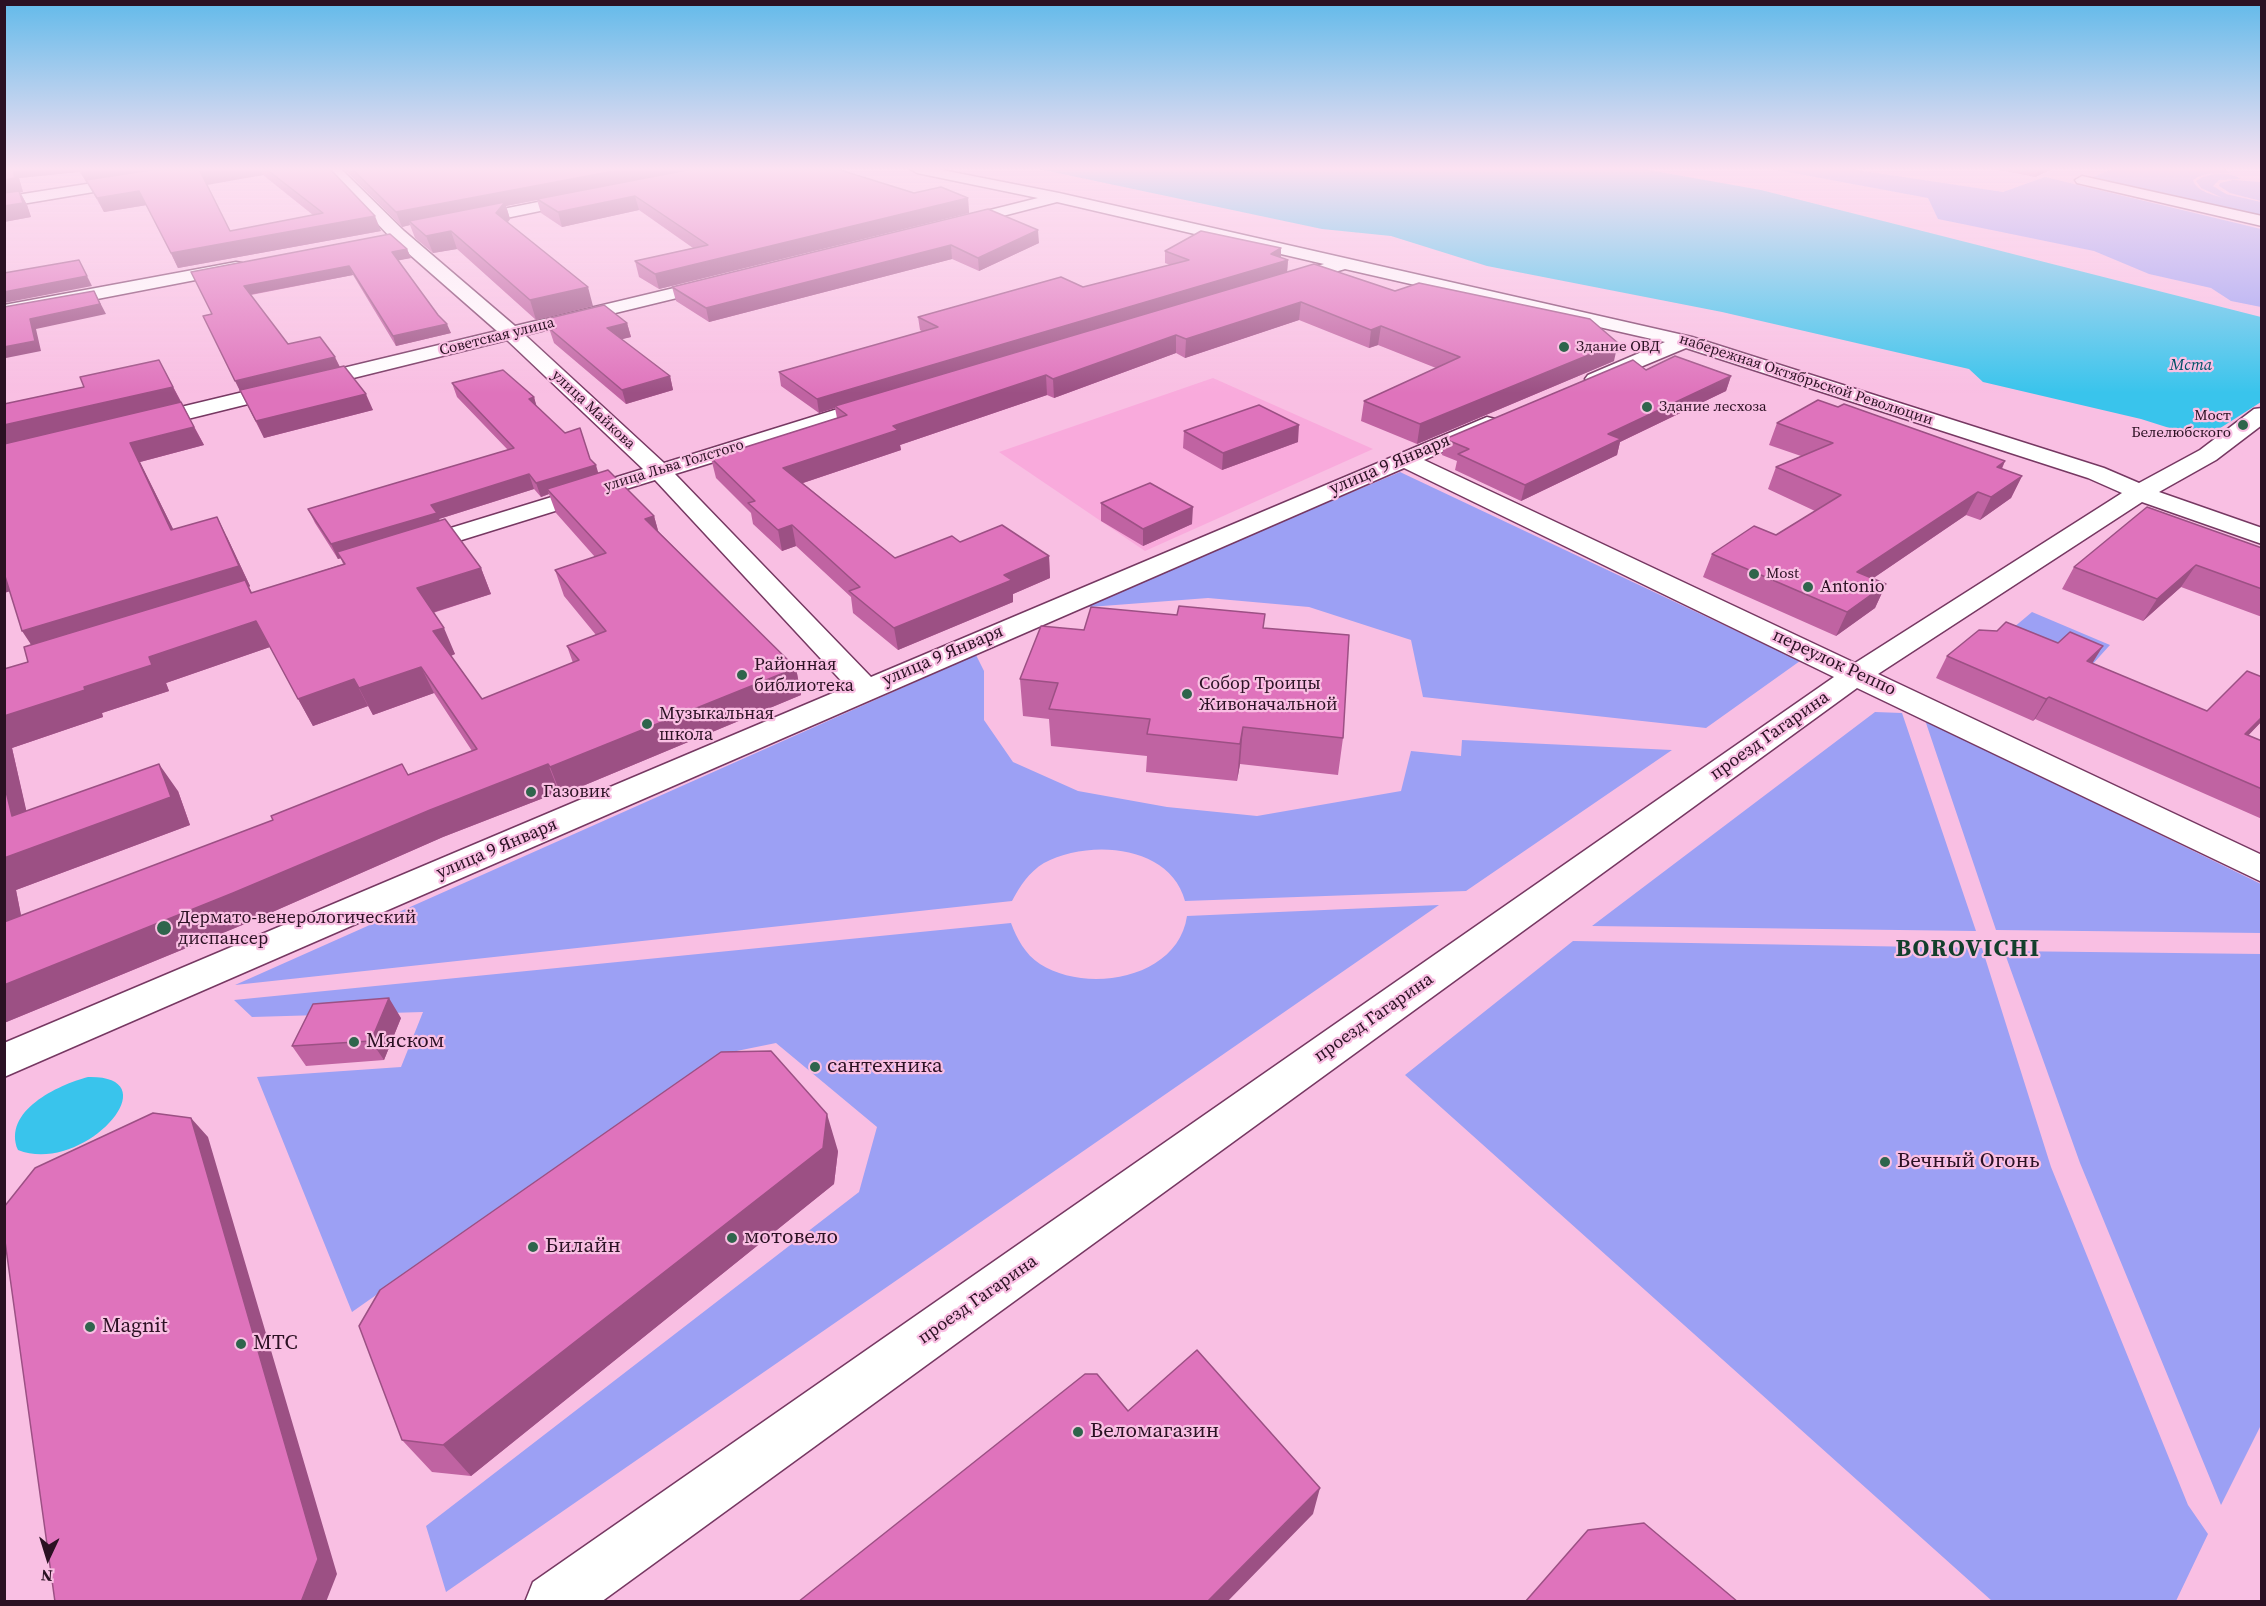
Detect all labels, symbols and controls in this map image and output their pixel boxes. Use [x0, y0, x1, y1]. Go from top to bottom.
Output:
street label: Советская улица [438, 314, 556, 360]
street label: набережная Октябрьской Революции [1677, 330, 1935, 430]
place label: Здание ОВД [1576, 338, 1660, 356]
marker: Здание ОВД [1557, 340, 1571, 354]
water label: Мста [2170, 356, 2212, 376]
street label: улица Майкова [547, 367, 639, 453]
place label: Здание лесхоза [1659, 398, 1767, 416]
marker: Здание лесхоза [1640, 400, 1654, 414]
place label: Мост Белелюбского [2131, 407, 2231, 442]
marker: Мост Белелюбского [2236, 418, 2250, 432]
street label: улица 9 Января [1326, 430, 1454, 500]
street label: улица Льва Толстого [602, 436, 746, 496]
place label: Most [1766, 565, 1799, 583]
marker: Most [1747, 567, 1761, 581]
place label: Antonio [1820, 576, 1885, 598]
marker: Antonio [1801, 580, 1815, 594]
street label: улица 9 Января [879, 621, 1007, 691]
street label: переулок Реппо [1769, 625, 1899, 701]
place label: Районная библиотека [754, 654, 854, 696]
marker: Районная библиотека [735, 668, 749, 682]
place label: Собор Троицы Живоначальной [1199, 673, 1338, 716]
marker: Собор Троицы Живоначальной [1180, 687, 1194, 701]
street label: проезд Гагарина [1706, 687, 1834, 785]
place label: Mузыкальная школа [659, 703, 774, 746]
marker: Mузыкальная школа [640, 717, 654, 731]
place label: Газовик [543, 781, 610, 803]
marker: Газовик [524, 785, 538, 799]
street label: улица 9 Января [433, 814, 561, 884]
place label: Дермато-венерологический диспансер [178, 907, 416, 950]
marker: Дермато-венерологический диспансер [155, 919, 173, 937]
district label: BOROVICHI [1896, 936, 2040, 964]
street label: проезд Гагарина [1310, 969, 1438, 1067]
place label: Мяском [366, 1029, 444, 1055]
marker: Мяском [347, 1035, 361, 1049]
place label: сантехника [827, 1054, 943, 1080]
marker: сантехника [808, 1060, 822, 1074]
place label: Вечный Огонь [1897, 1149, 2039, 1175]
marker: Вечный Огонь [1878, 1155, 1892, 1169]
place label: мотовело [744, 1225, 838, 1251]
marker: мотовело [725, 1231, 739, 1245]
place label: Билайн [545, 1234, 621, 1260]
marker: Билайн [526, 1240, 540, 1254]
street label: проезд Гагарина [914, 1251, 1042, 1349]
place label: Magnit [102, 1314, 168, 1340]
marker: Magnit [83, 1320, 97, 1334]
place label: МТС [253, 1331, 298, 1357]
marker: МТС [234, 1337, 248, 1351]
place label: Веломагазин [1090, 1419, 1219, 1445]
marker: Веломагазин [1071, 1425, 1085, 1439]
north arrow [18, 1528, 78, 1588]
text: N [40, 1565, 53, 1587]

